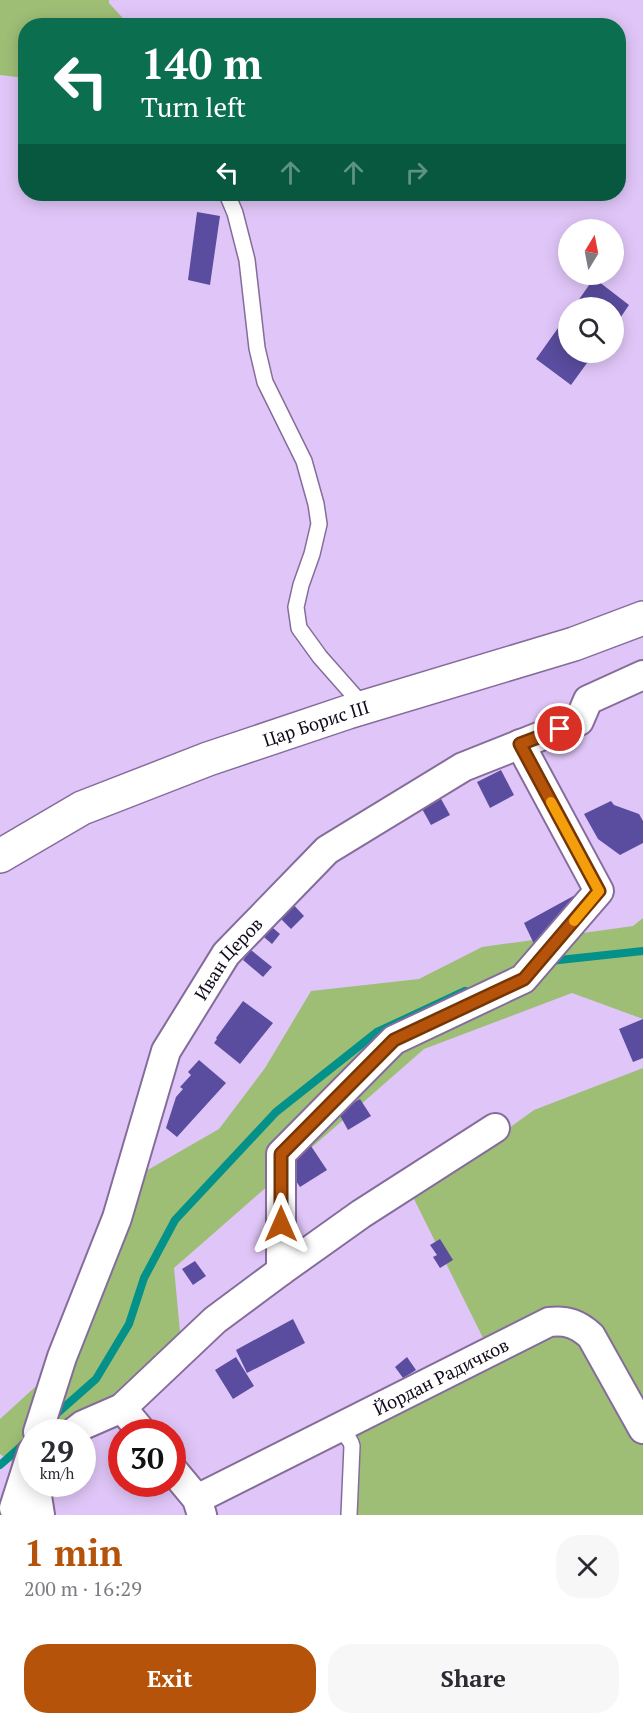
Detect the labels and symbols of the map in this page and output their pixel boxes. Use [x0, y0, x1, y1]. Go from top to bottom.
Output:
north arrow [558, 219, 624, 285]
street label: Цар Борис III [260, 694, 372, 752]
pin [534, 703, 585, 754]
street label: Иван Церов [188, 912, 268, 1005]
position arrow [249, 1192, 313, 1256]
street label: Йордан Радичков [369, 1332, 512, 1420]
speed limit sign: 30 [108, 1419, 186, 1497]

